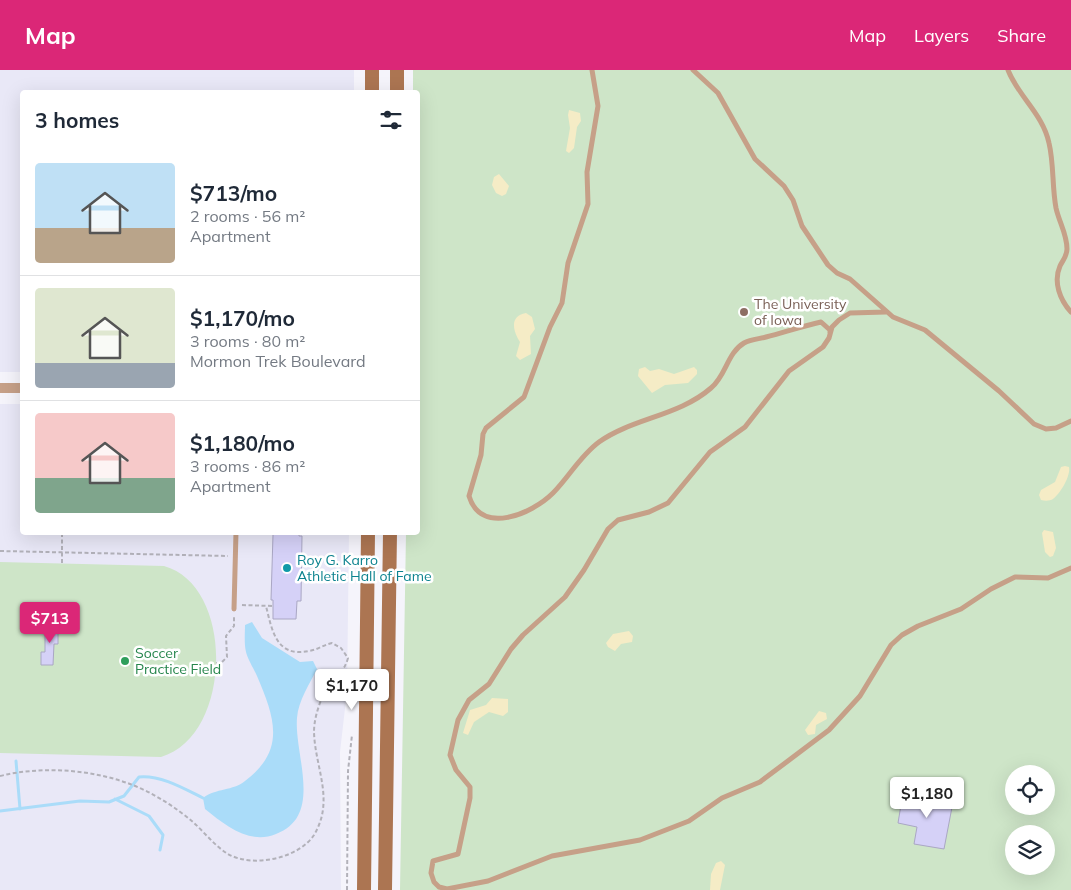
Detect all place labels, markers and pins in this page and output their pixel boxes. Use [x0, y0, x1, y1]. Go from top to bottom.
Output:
place label: The University of Iowa [754, 295, 847, 329]
marker: The University of Iowa [738, 306, 750, 318]
place label: Roy G. Karro Athletic Hall of Fame [297, 551, 432, 585]
marker: Roy G. Karro Athletic Hall of Fame [281, 562, 293, 574]
pin: $713 [20, 602, 80, 644]
place label: Soccer Practice Field [135, 644, 221, 678]
marker: Soccer Practice Field [119, 655, 131, 667]
pin: $1,170 [311, 668, 393, 711]
pin: $1,180 [886, 776, 968, 819]

